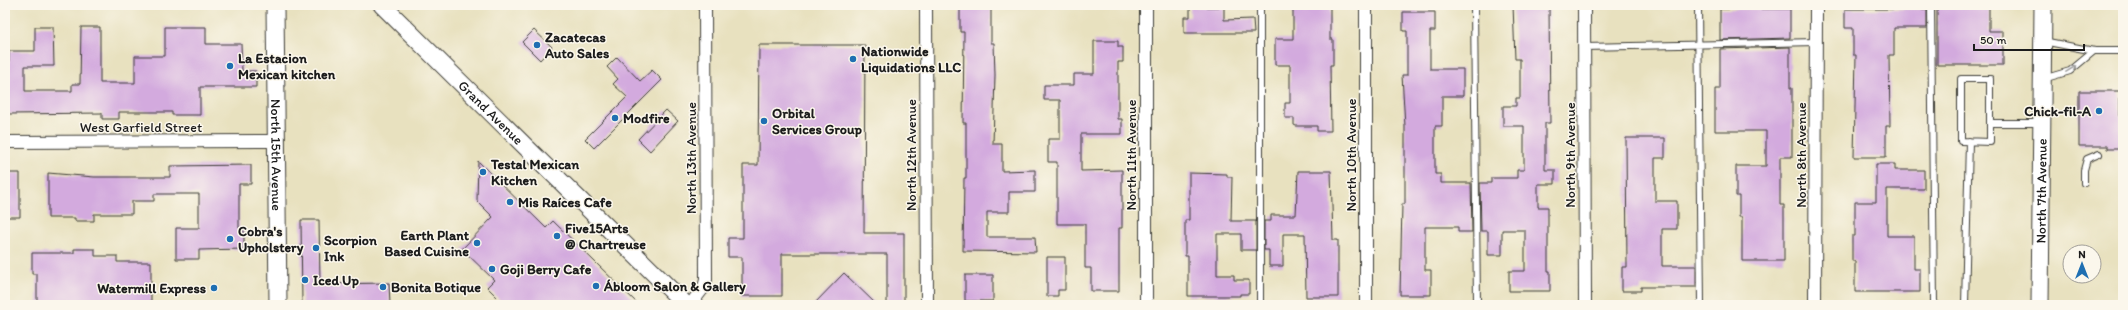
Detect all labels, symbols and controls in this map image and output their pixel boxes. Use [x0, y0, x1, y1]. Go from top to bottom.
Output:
scale bar [1974, 26, 2084, 52]
place label: Zacatecas Auto Sales [544, 29, 609, 62]
text: 50 m [1980, 33, 2006, 47]
marker: Zacatecas Auto Sales [532, 40, 542, 50]
place label: Nationwide Liquidations LLC [861, 43, 961, 76]
place label: La Estacion Mexican kitchen [238, 50, 336, 83]
marker: Nationwide Liquidations LLC [848, 54, 858, 64]
marker: La Estacion Mexican kitchen [225, 61, 235, 71]
one-way arrow [2065, 65, 2077, 73]
street label: Grand Avenue [455, 77, 527, 148]
street label: North 10th Avenue [1343, 98, 1360, 212]
street label: North 15th Avenue [267, 99, 286, 211]
street label: North 12th Avenue [903, 99, 920, 211]
street label: North 11th Avenue [1123, 99, 1140, 211]
street label: North 13th Avenue [683, 102, 700, 214]
street label: North 9th Avenue [1562, 102, 1579, 208]
street label: North 8th Avenue [1793, 102, 1810, 208]
place label: Chick-fil-A [2024, 103, 2092, 120]
place label: Orbital Services Group [772, 105, 863, 138]
marker: Chick-fil-A [2094, 106, 2104, 116]
place label: Modfire [623, 110, 670, 127]
marker: Modfire [610, 113, 620, 123]
marker: Orbital Services Group [759, 116, 769, 126]
street label: West Garfield Street [80, 119, 202, 136]
street label: North 7th Avenue [2032, 138, 2050, 244]
place label: Testal Mexican Kitchen [490, 156, 579, 189]
marker: Testal Mexican Kitchen [478, 167, 488, 177]
place label: Mis Raíces Cafe [518, 194, 612, 211]
marker: Mis Raíces Cafe [505, 197, 515, 207]
place label: Five15Arts @ Chartreuse [565, 220, 646, 253]
place label: Cobra's Upholstery [238, 223, 304, 256]
place label: Earth Plant Based Cuisine [384, 227, 470, 260]
marker: Five15Arts @ Chartreuse [552, 231, 562, 241]
place label: Scorpion Ink [324, 232, 377, 265]
marker: Cobra's Upholstery [225, 234, 235, 244]
marker: Earth Plant Based Cuisine [472, 238, 482, 248]
marker: Scorpion Ink [311, 243, 321, 253]
north arrow [2062, 244, 2102, 284]
text: N [2078, 248, 2086, 261]
place label: Goji Berry Cafe [500, 261, 592, 278]
marker: Goji Berry Cafe [487, 264, 497, 274]
place label: Iced Up [313, 272, 359, 289]
marker: Iced Up [300, 275, 310, 285]
place label: Ábloom Salon & Gallery [603, 278, 746, 295]
place label: Bonita Botique [391, 279, 481, 296]
place label: Watermill Express [97, 280, 206, 297]
marker: Ábloom Salon & Gallery [591, 281, 601, 291]
marker: Bonita Botique [378, 282, 388, 292]
marker: Watermill Express [209, 283, 219, 293]

